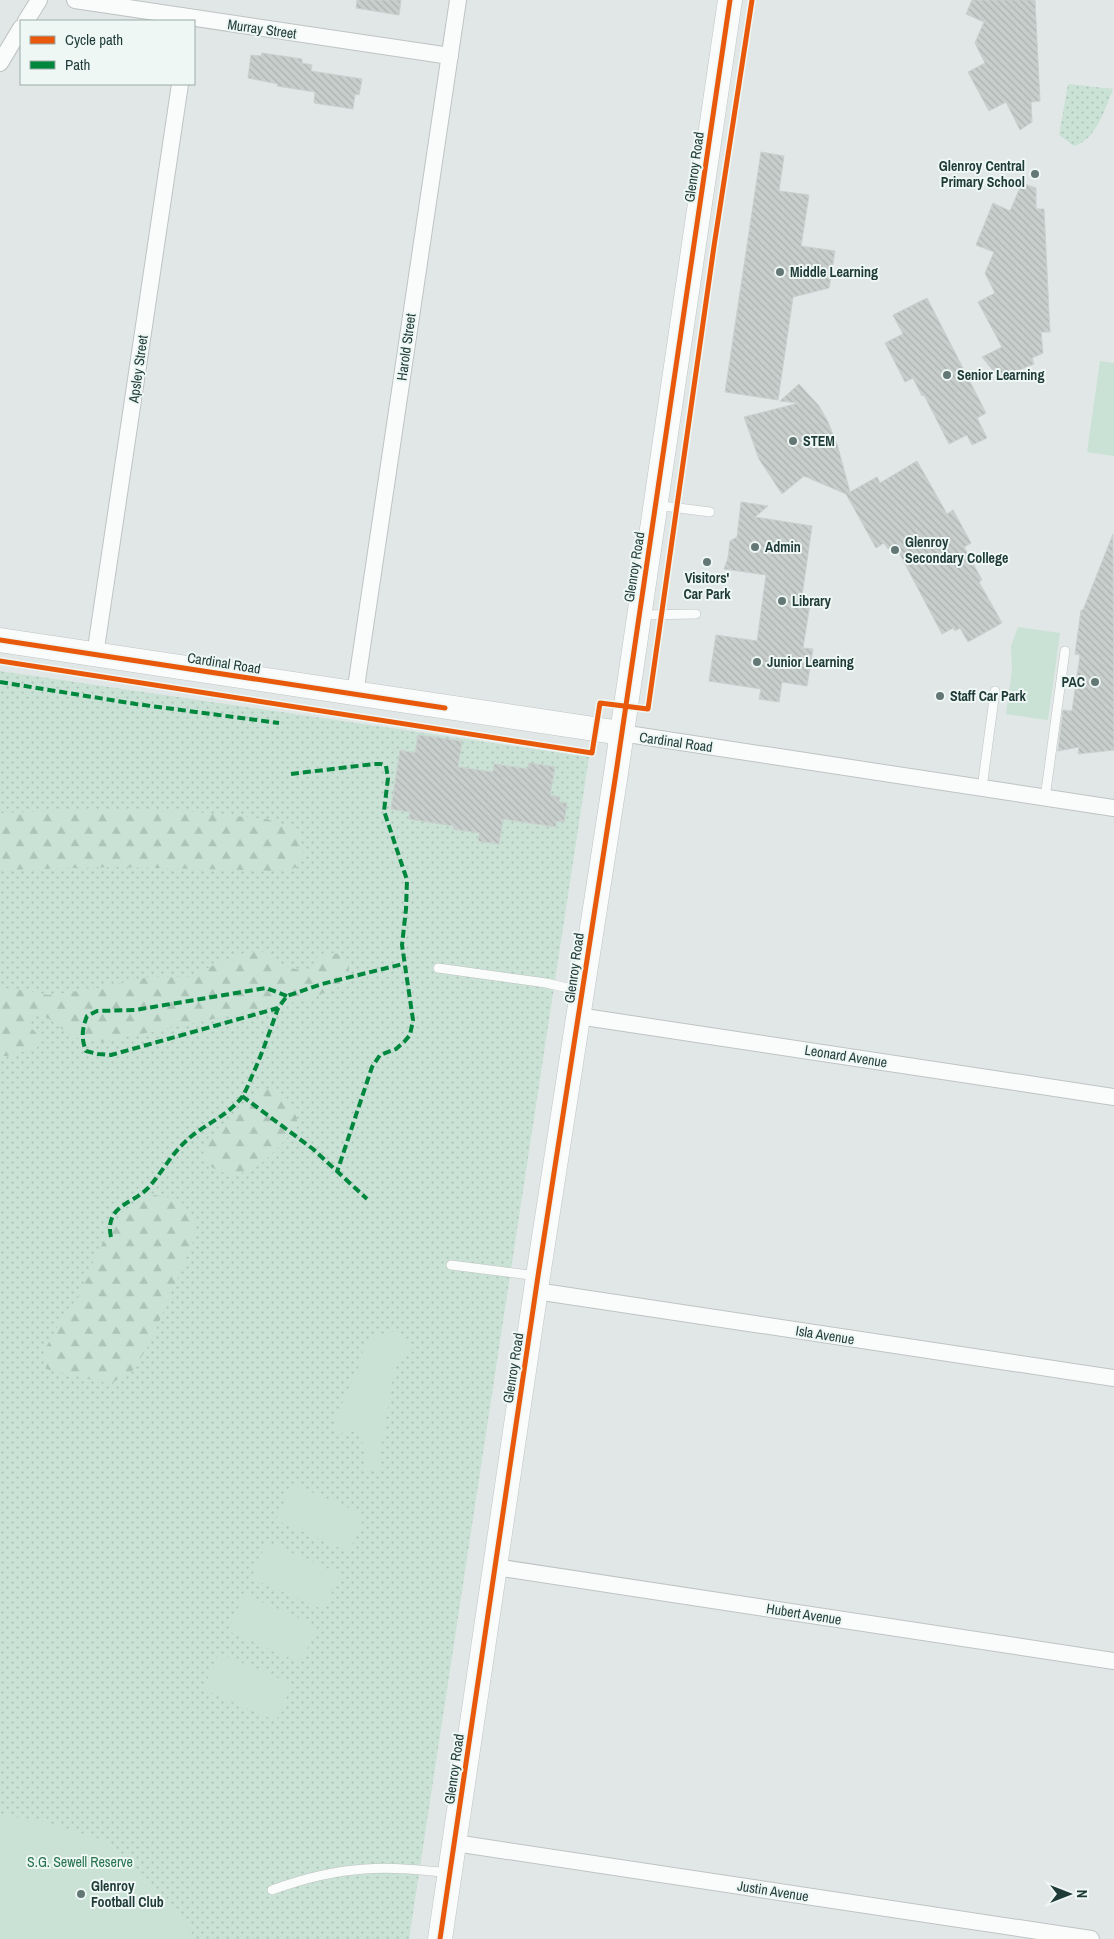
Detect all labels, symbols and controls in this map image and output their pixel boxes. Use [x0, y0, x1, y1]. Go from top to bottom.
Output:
street label: Murray Street [226, 15, 298, 43]
legend [20, 20, 195, 85]
text: Cycle path [65, 29, 123, 50]
text: Path [65, 54, 90, 75]
street label: Glenroy Road [680, 131, 708, 203]
place label: Glenroy Central Primary School [939, 157, 1025, 191]
marker: Glenroy Central Primary School [1029, 168, 1041, 180]
place label: Middle Learning [790, 263, 878, 281]
marker: Middle Learning [774, 266, 786, 278]
street label: Harold Street [392, 312, 420, 382]
street label: Apsley Street [124, 334, 152, 405]
place label: Senior Learning [957, 366, 1044, 384]
marker: Senior Learning [941, 369, 953, 381]
place label: STEM [803, 432, 835, 450]
marker: STEM [787, 435, 799, 447]
street label: Glenroy Road [620, 531, 648, 603]
place label: Glenroy Secondary College [905, 533, 1008, 567]
place label: Admin [765, 538, 801, 556]
marker: Admin [749, 541, 761, 553]
marker: Glenroy Secondary College [889, 544, 901, 556]
marker: Visitors' Car Park [701, 556, 713, 568]
place label: Visitors' Car Park [683, 569, 731, 603]
place label: Library [792, 592, 832, 610]
marker: Library [776, 595, 788, 607]
street label: Cardinal Road [186, 648, 262, 678]
place label: Junior Learning [767, 653, 854, 671]
marker: Junior Learning [751, 656, 763, 668]
place label: PAC [1062, 673, 1085, 691]
marker: PAC [1089, 676, 1101, 688]
place label: Staff Car Park [950, 687, 1027, 705]
marker: Staff Car Park [934, 690, 946, 702]
street label: Cardinal Road [638, 728, 714, 756]
street label: Glenroy Road [560, 932, 588, 1004]
street label: Leonard Avenue [803, 1041, 889, 1071]
street label: Isla Avenue [794, 1321, 856, 1349]
street label: Glenroy Road [499, 1332, 527, 1404]
street label: Hubert Avenue [765, 1599, 843, 1629]
street label: Glenroy Road [440, 1733, 468, 1805]
park label: S.G. Sewell Reserve [27, 1853, 133, 1871]
north arrow [1044, 1869, 1094, 1919]
street label: Justin Avenue [736, 1876, 810, 1906]
place label: Glenroy Football Club [91, 1877, 164, 1911]
marker: Glenroy Football Club [75, 1888, 87, 1900]
text: N [1073, 1890, 1091, 1898]

